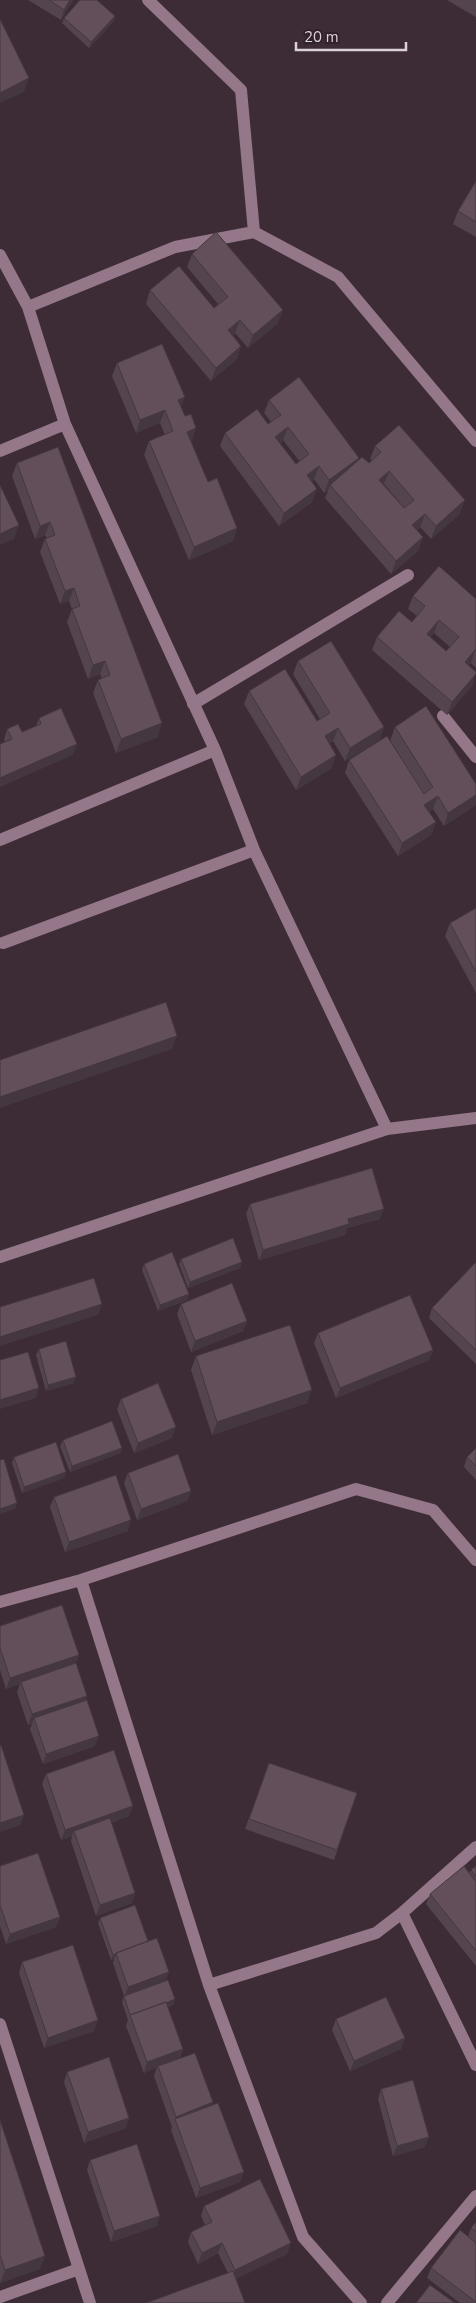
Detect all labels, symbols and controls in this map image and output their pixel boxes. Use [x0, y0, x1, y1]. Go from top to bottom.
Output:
scale bar [296, 20, 406, 52]
text: 20 m [304, 27, 339, 47]

